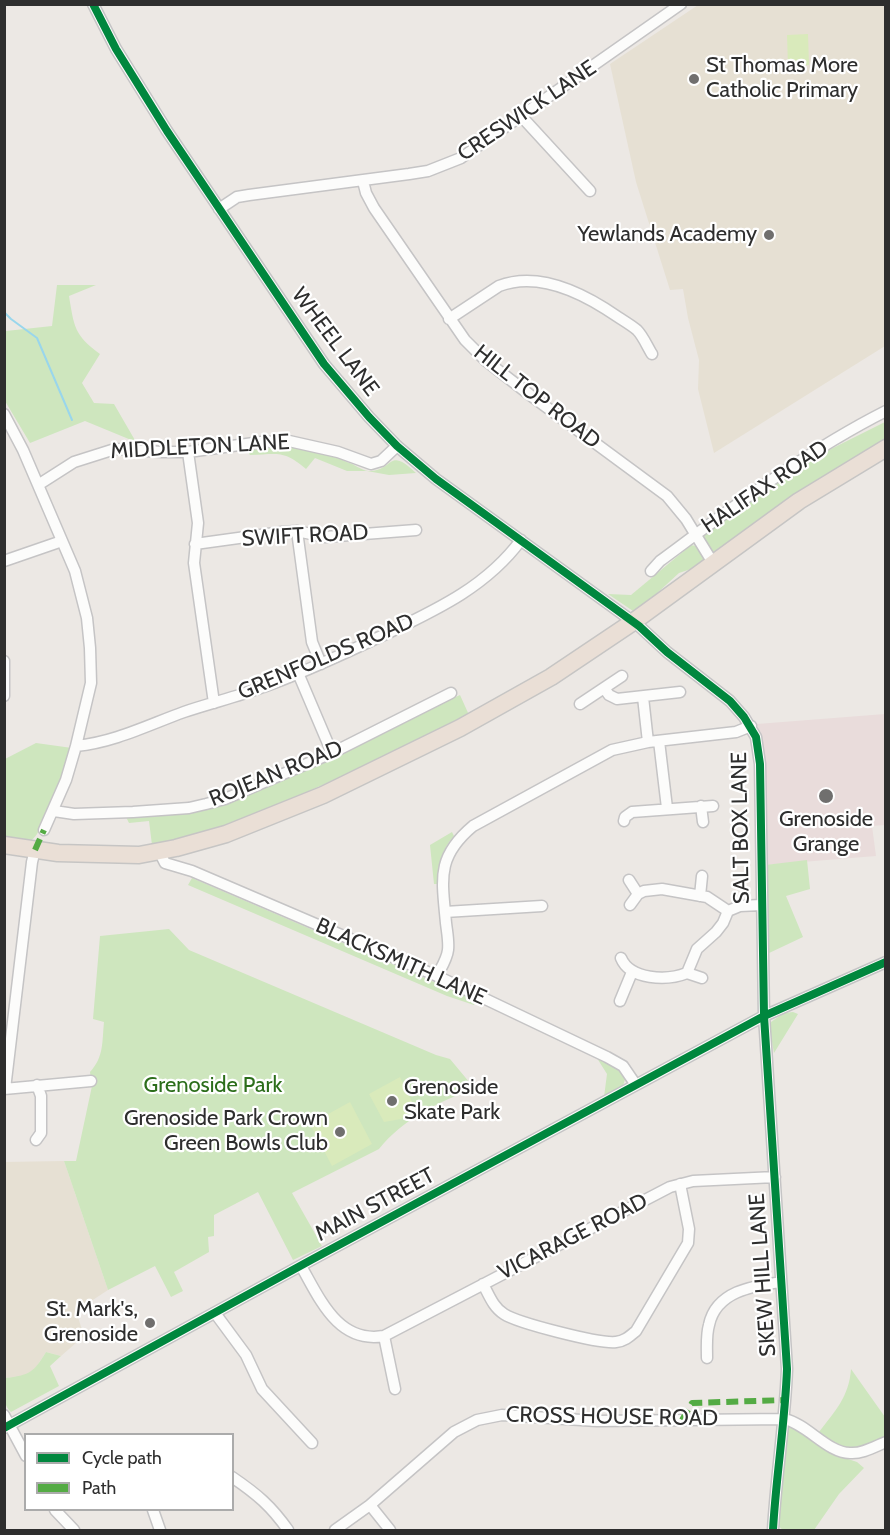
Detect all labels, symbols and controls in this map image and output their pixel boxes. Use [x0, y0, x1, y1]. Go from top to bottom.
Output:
place label: St Thomas More Catholic Primary [706, 53, 858, 104]
street label: CRESWICK LANE [453, 55, 601, 167]
marker: St Thomas More Catholic Primary [687, 72, 701, 86]
place label: Yewlands Academy [577, 222, 757, 248]
marker: Yewlands Academy [762, 228, 776, 242]
street label: WHEEL LANE [286, 283, 384, 401]
street label: HILL TOP ROAD [468, 339, 606, 455]
street label: MIDDLETON LANE [110, 429, 290, 465]
street label: HALIFAX ROAD [697, 435, 833, 539]
street label: SWIFT ROAD [241, 519, 369, 553]
street label: GRENFOLDS ROAD [234, 608, 418, 706]
street label: ROJEAN ROAD [205, 735, 347, 813]
street label: SALT BOX LANE [726, 752, 756, 904]
marker: Grenoside Grange [817, 787, 835, 805]
place label: Grenoside Grange [779, 807, 873, 858]
street label: BLACKSMITH LANE [312, 913, 490, 1011]
park label: Grenoside Park [144, 1073, 282, 1099]
place label: Grenoside Skate Park [404, 1075, 500, 1126]
marker: Grenoside Skate Park [385, 1094, 399, 1108]
place label: Grenoside Park Crown Green Bowls Club [124, 1106, 328, 1158]
marker: Grenoside Park Crown Green Bowls Club [333, 1125, 347, 1139]
street label: MAIN STREET [311, 1162, 439, 1248]
street label: VICARAGE ROAD [494, 1188, 652, 1286]
street label: SKEW HILL LANE [744, 1192, 782, 1358]
place label: St. Mark's, Grenoside [44, 1297, 138, 1348]
marker: St. Mark's, Grenoside [143, 1316, 157, 1330]
street label: CROSS HOUSE ROAD [506, 1402, 718, 1432]
legend [24, 1433, 234, 1511]
text: Cycle path [82, 1447, 162, 1469]
text: Path [82, 1477, 116, 1499]

